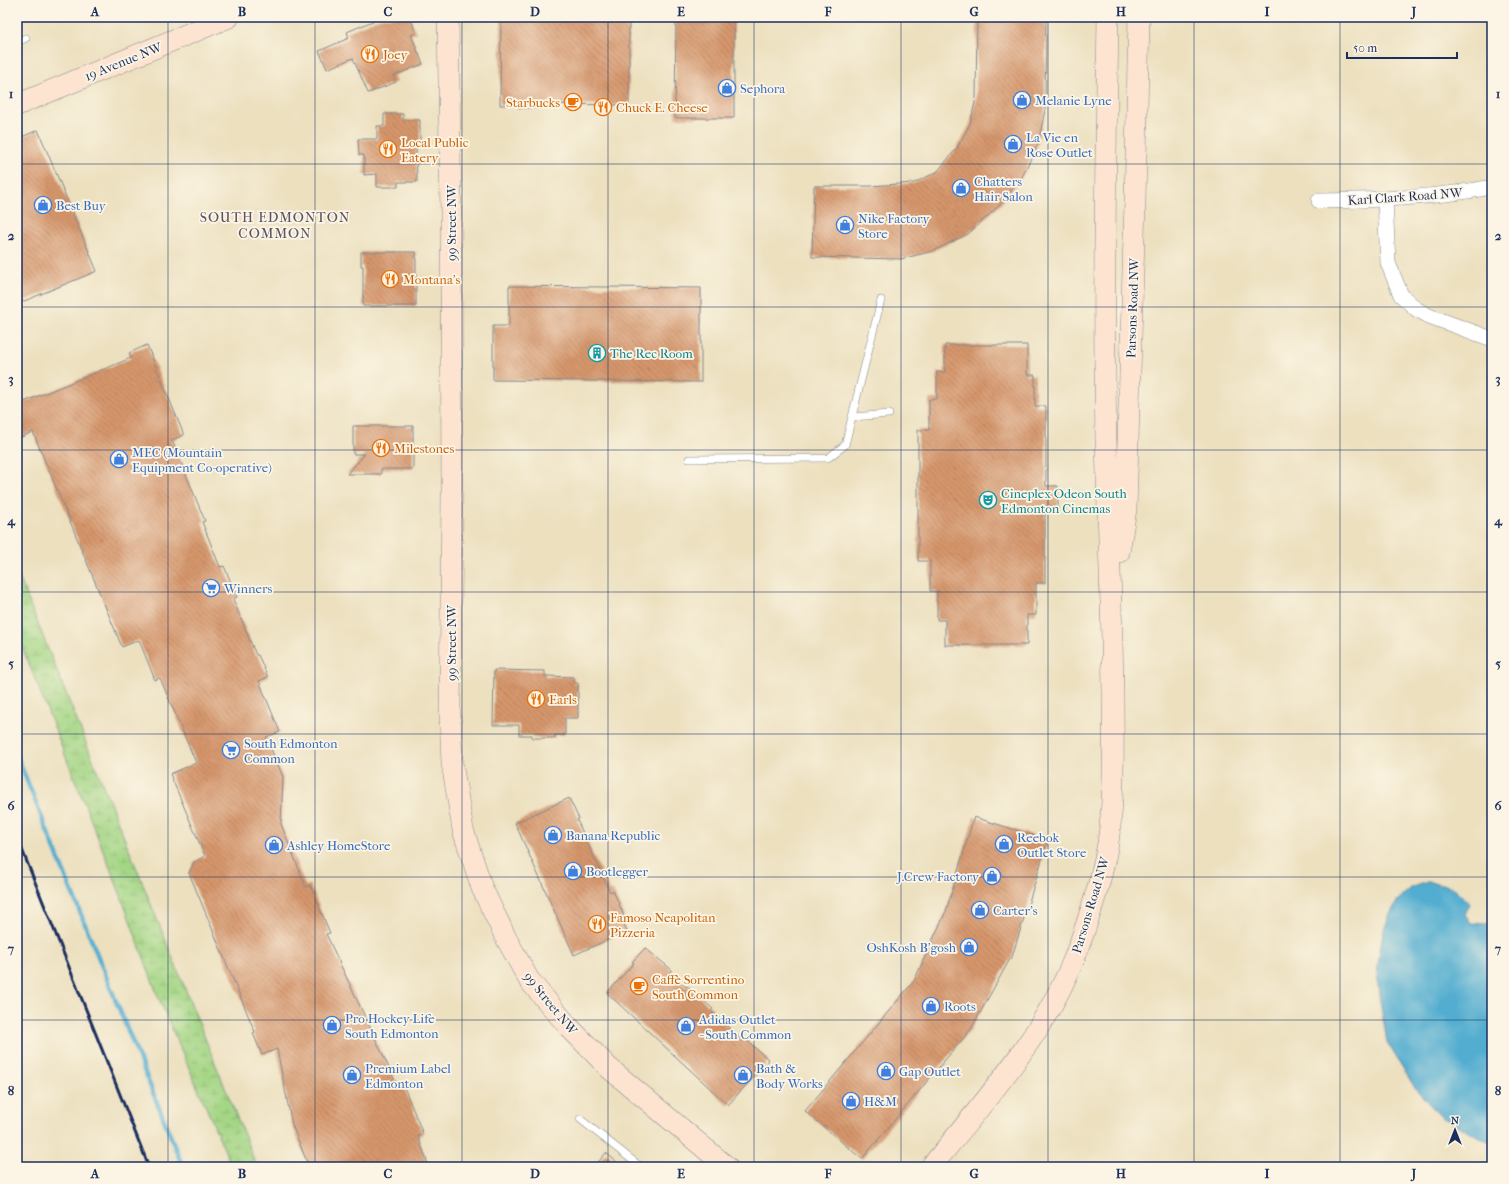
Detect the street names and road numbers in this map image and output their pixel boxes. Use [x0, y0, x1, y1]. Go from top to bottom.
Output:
street label: 19 Avenue NW [83, 39, 165, 84]
street label: 99 Street NW [444, 184, 459, 261]
street label: Karl Clark Road NW [1347, 185, 1464, 208]
street label: Parsons Road NW [1123, 257, 1142, 358]
street label: 99 Street NW [444, 604, 459, 681]
street label: Parsons Road NW [1069, 854, 1113, 955]
street label: 99 Street NW [521, 969, 581, 1039]

